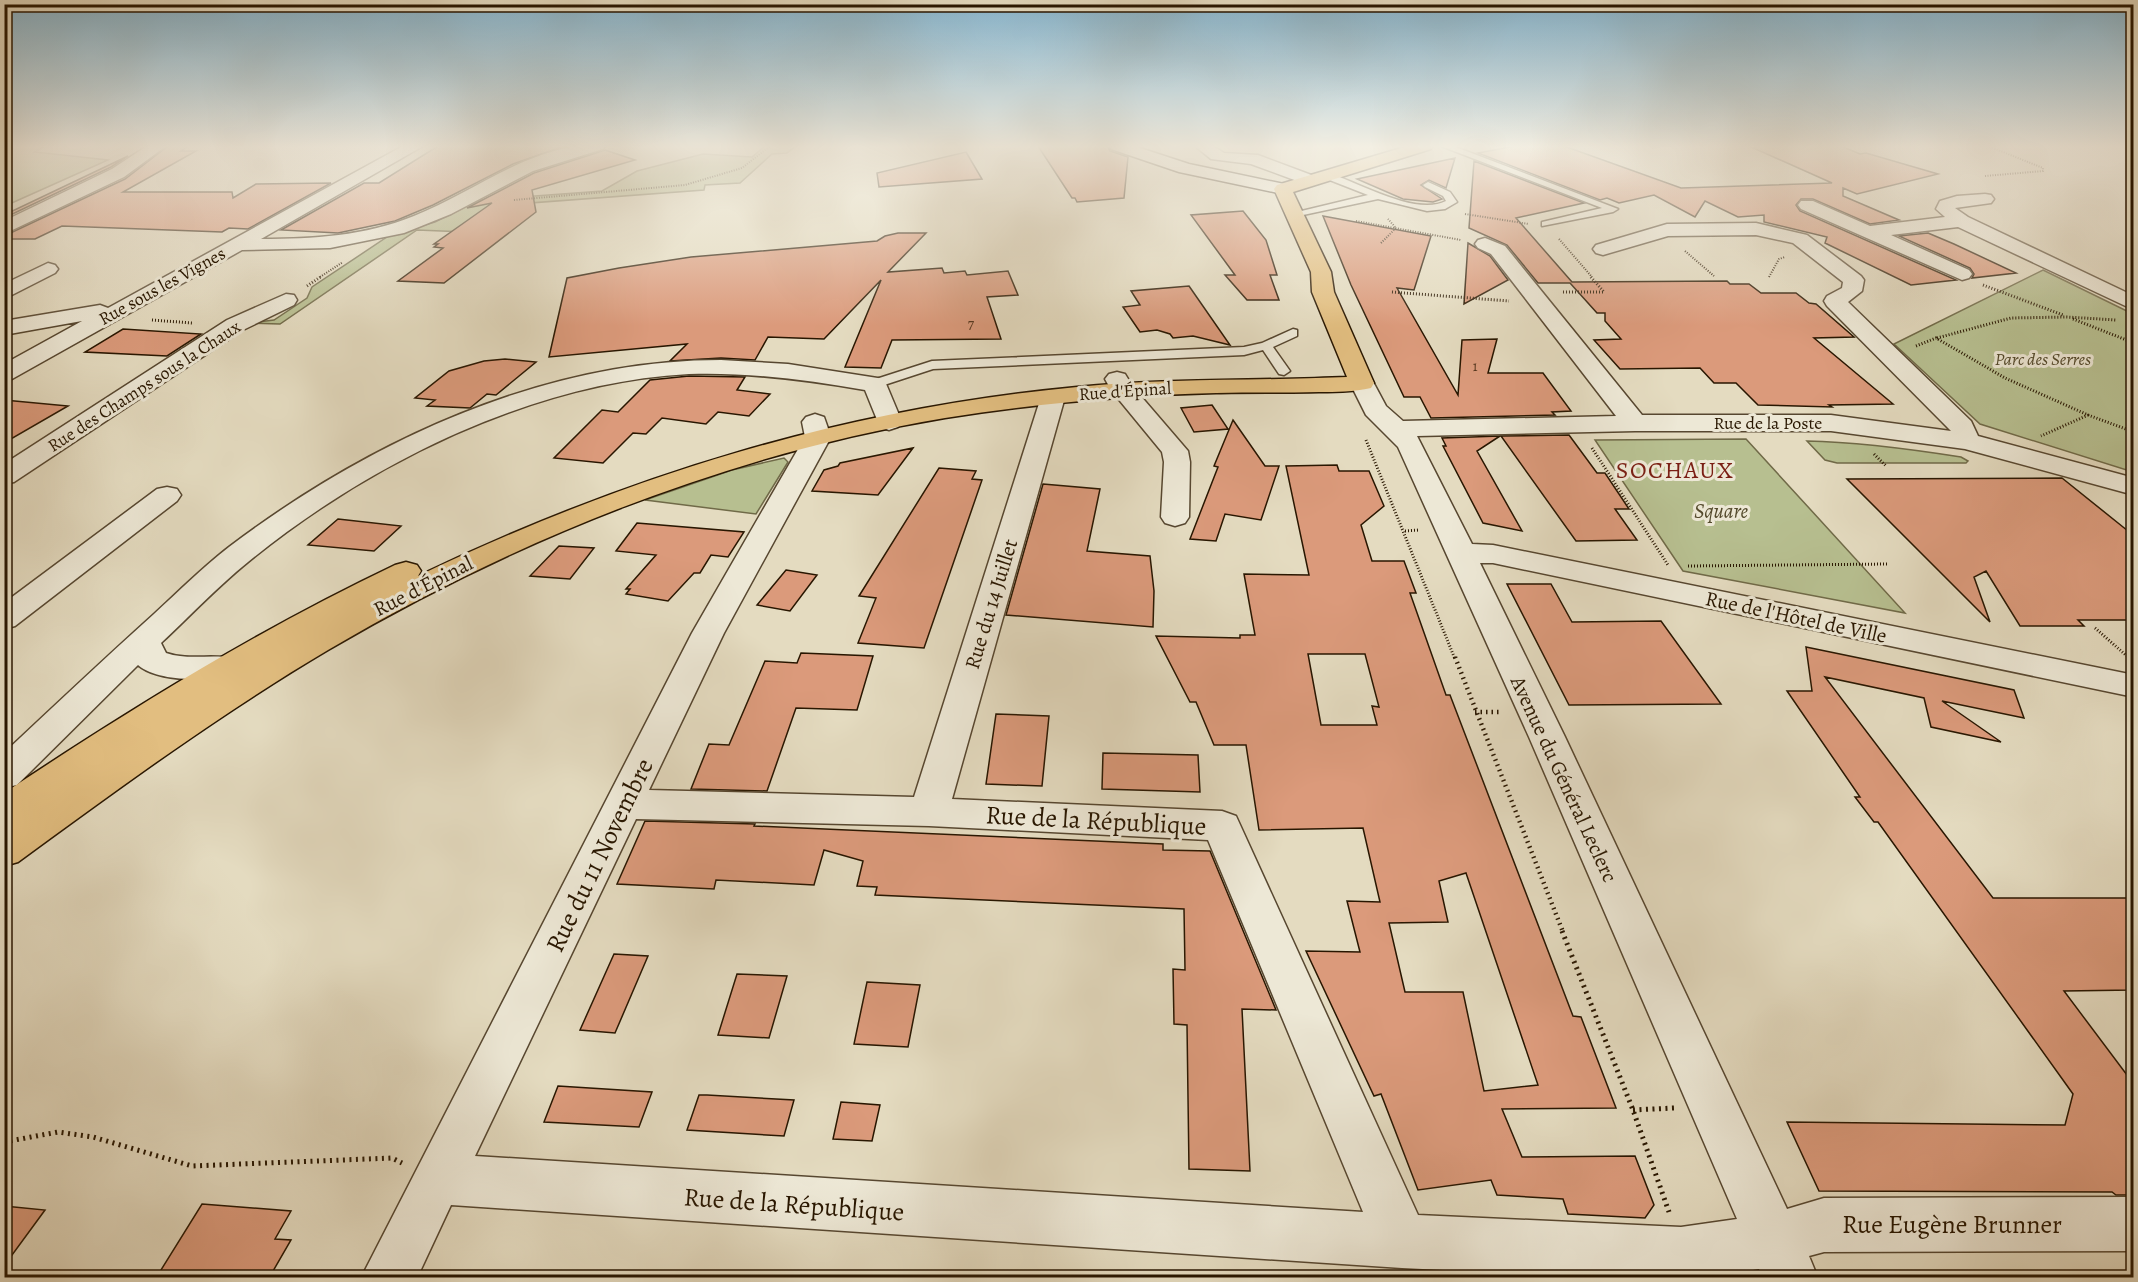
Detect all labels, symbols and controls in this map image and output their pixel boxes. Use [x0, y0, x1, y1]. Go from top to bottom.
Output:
street label: Rue sous les Vignes [94, 241, 230, 331]
street label: Rue des Champs sous la Chaux [43, 314, 245, 457]
house number: 7 [968, 314, 975, 334]
park label: Parc des Serres [1995, 347, 2091, 371]
house number: 1 [1472, 356, 1478, 376]
street label: Rue d'Épinal [1078, 376, 1173, 406]
street label: Rue de la Poste [1714, 411, 1822, 435]
district label: SOCHAUX [1616, 454, 1734, 486]
park label: Square [1694, 497, 1748, 525]
street label: Rue du 14 Juillet [958, 535, 1024, 673]
street label: Rue d'Épinal [369, 549, 477, 623]
street label: Rue de l'Hôtel de Ville [1703, 584, 1889, 650]
street label: Avenue du Général Leclerc [1503, 670, 1624, 887]
street label: Rue du 11 Novembre [537, 752, 662, 958]
street label: Rue de la République [985, 797, 1207, 844]
street label: Rue de la République [683, 1179, 905, 1230]
street label: Rue Eugène Brunner [1842, 1207, 2062, 1242]

